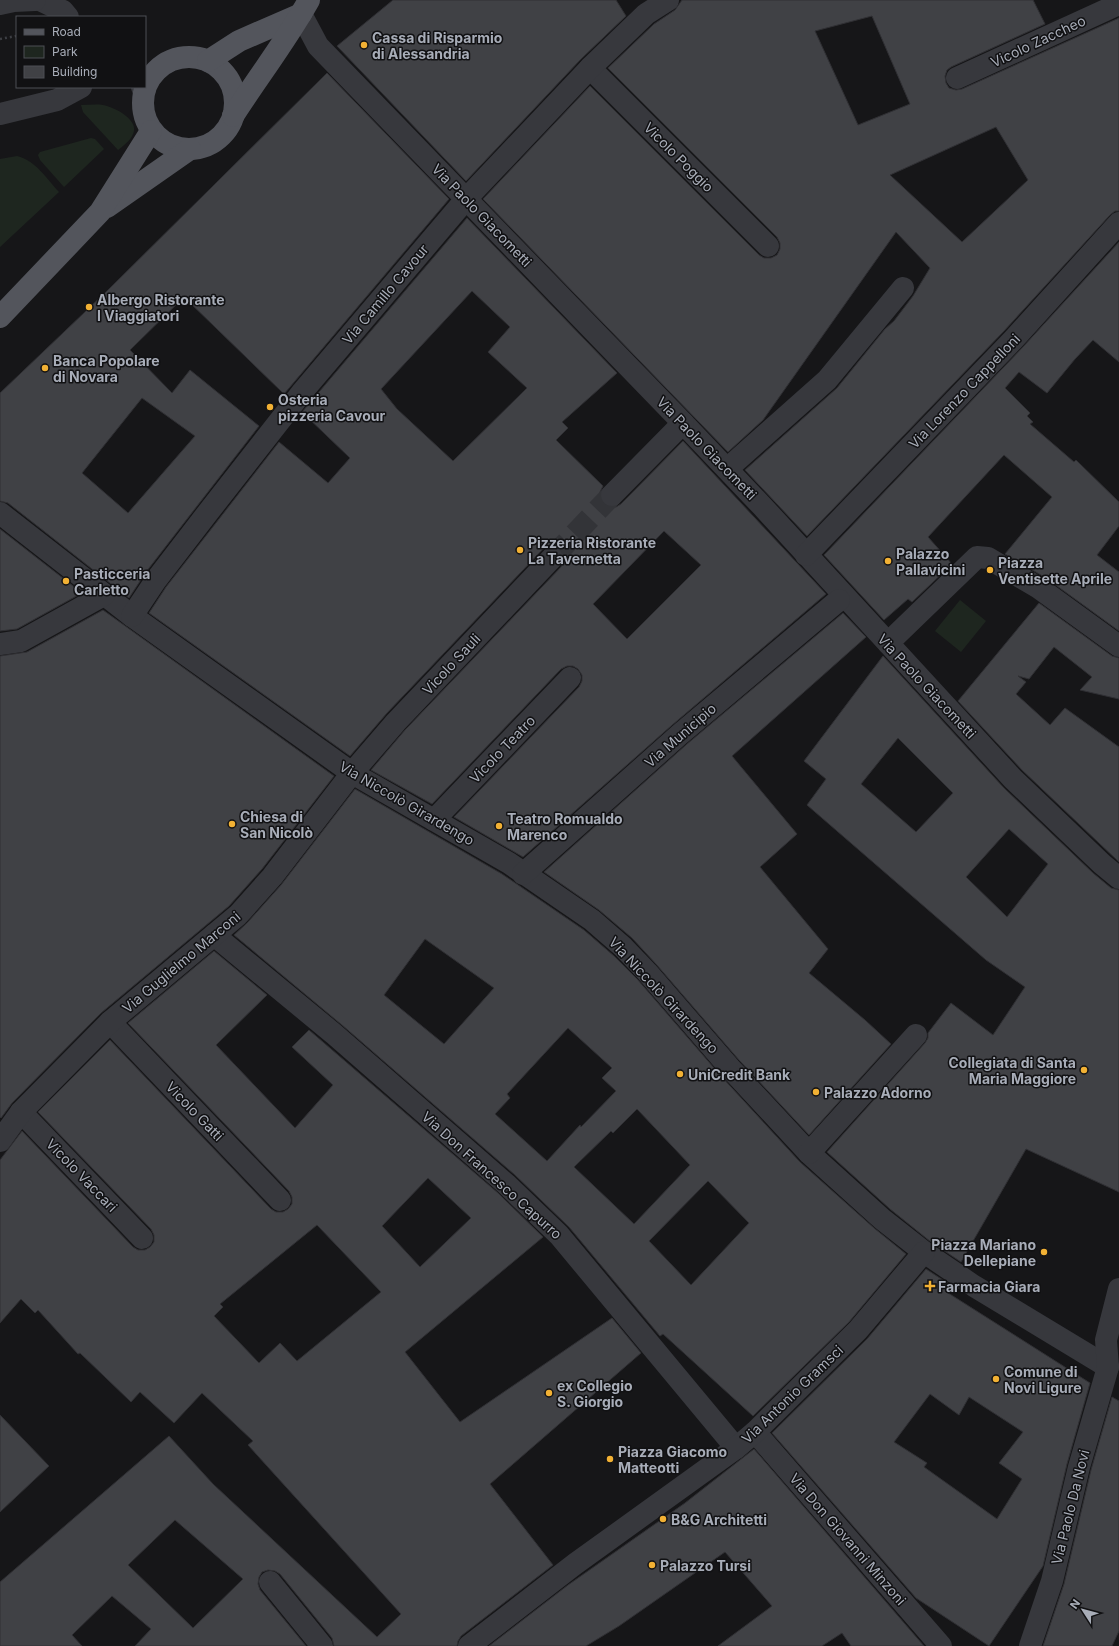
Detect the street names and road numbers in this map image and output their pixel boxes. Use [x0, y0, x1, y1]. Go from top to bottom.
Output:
street label: Vicolo Zaccheo [988, 12, 1088, 70]
street label: Vicolo Poggio [641, 119, 717, 195]
street label: Via Paolo Giacometti [428, 160, 536, 270]
street label: Via Camillo Cavour [338, 241, 432, 347]
street label: Via Lorenzo Cappelloni [905, 330, 1023, 452]
street label: Via Paolo Giacometti [653, 393, 761, 503]
street label: Vicolo Sauli [418, 630, 484, 698]
street label: Via Paolo Giacometti [874, 630, 980, 742]
street label: Via Municipio [641, 699, 719, 771]
street label: Vicolo Teatro [466, 712, 538, 786]
street label: Via Niccolò Girardengo [337, 757, 477, 849]
street label: Via Guglielmo Marconi [119, 908, 243, 1016]
street label: Via Niccolò Girardengo [606, 933, 722, 1057]
street label: Vicolo Gatti [163, 1078, 227, 1144]
street label: Via Don Francesco Capurro [418, 1108, 566, 1242]
street label: Vicolo Vaccari [43, 1135, 121, 1215]
street label: Via Antonio Gramsci [738, 1341, 846, 1447]
street label: Via Paolo Da Novi [1048, 1448, 1092, 1566]
street label: Via Don Giovanni Minzoni [786, 1470, 910, 1608]

